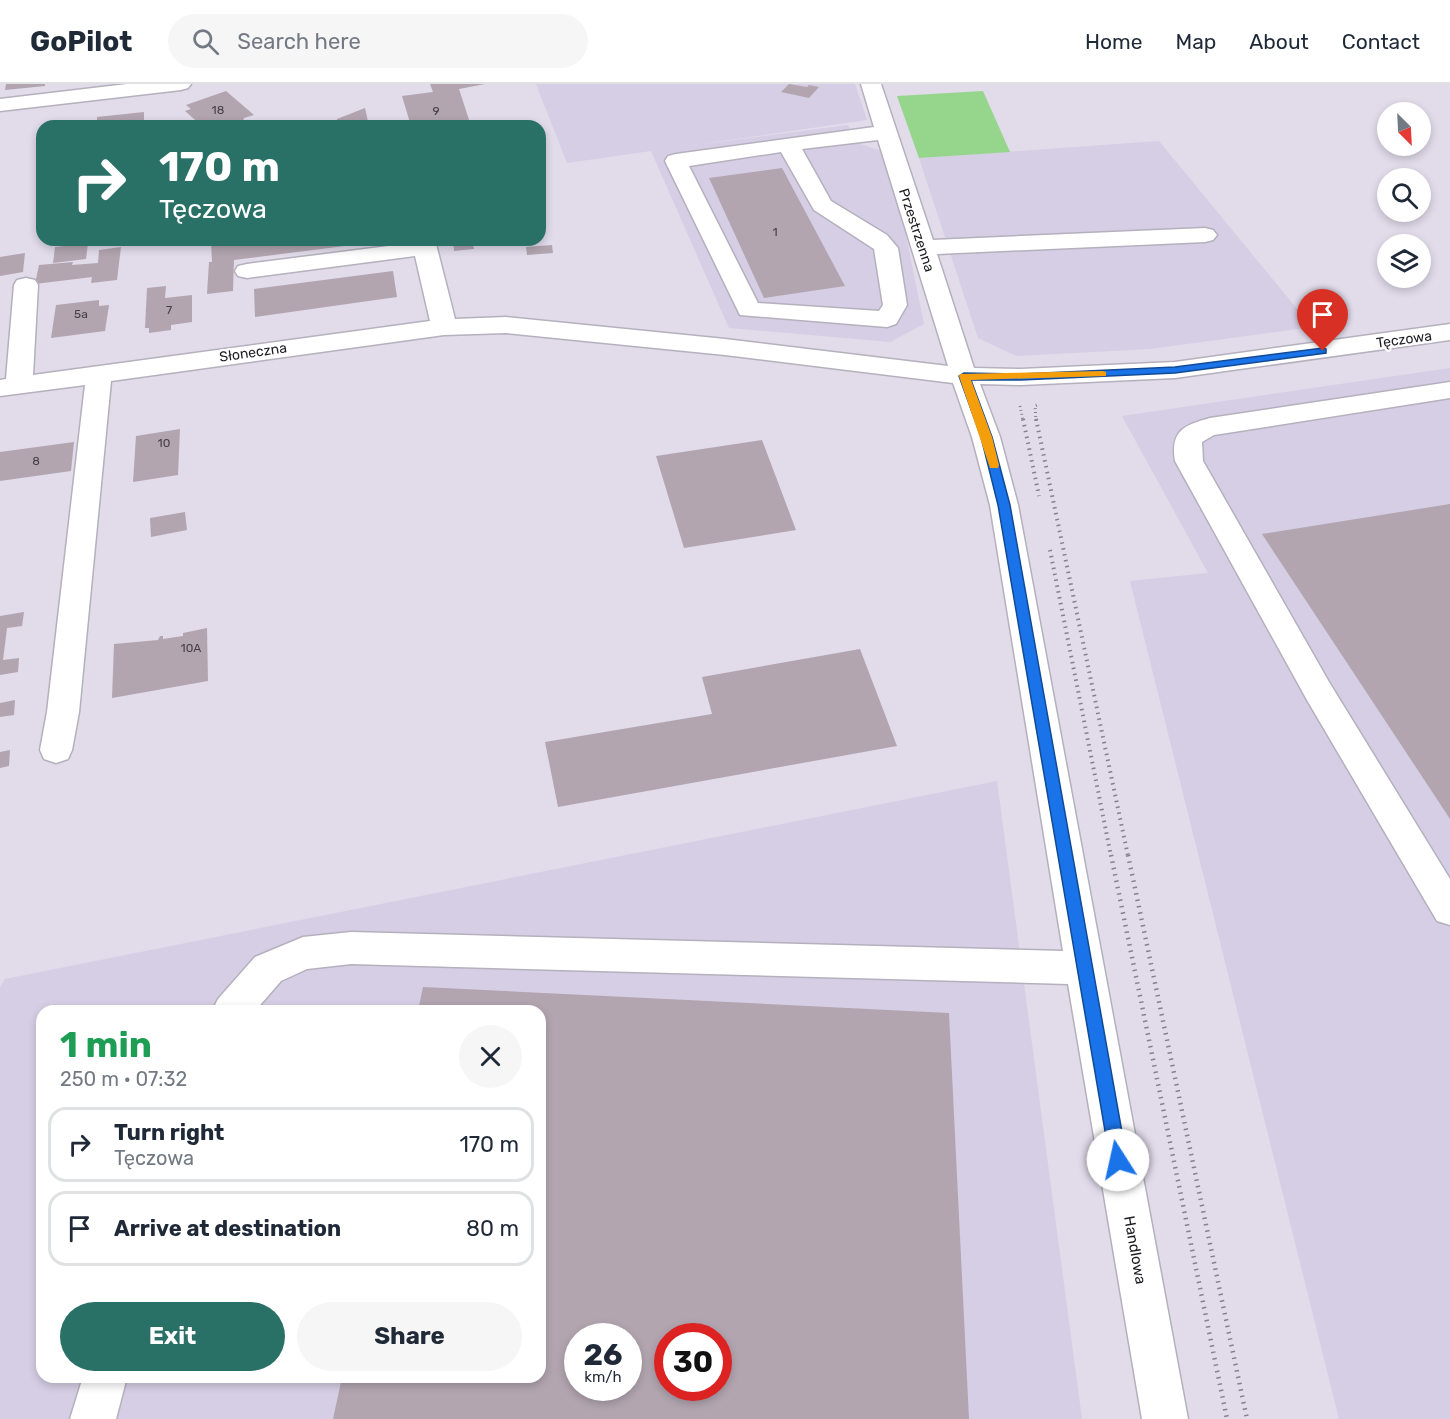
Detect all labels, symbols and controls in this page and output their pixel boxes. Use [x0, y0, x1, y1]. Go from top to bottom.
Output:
search box [168, 14, 588, 68]
text: GoPilot [30, 25, 132, 58]
icon: search [189, 25, 222, 58]
text: Search here [237, 28, 361, 55]
text: Home [1085, 29, 1142, 54]
text: Map [1175, 29, 1216, 54]
text: About [1249, 29, 1309, 54]
text: Contact [1342, 29, 1420, 54]
north arrow [1377, 102, 1431, 156]
map controls [1377, 102, 1431, 288]
house number: 18 [212, 103, 224, 117]
house number: 9 [432, 104, 440, 118]
text: 170 m [159, 142, 280, 192]
icon: right [60, 144, 138, 222]
button: search [1377, 168, 1431, 222]
street label: Przestrzenna [895, 186, 938, 274]
text: Tęczowa [159, 193, 267, 225]
house number: 1 [772, 225, 778, 239]
button: layers [1377, 234, 1431, 288]
pin [1297, 289, 1348, 351]
icon: arrive [1306, 298, 1339, 331]
house number: 7 [166, 303, 172, 317]
house number: 5a [74, 307, 88, 321]
street label: Tęczowa [1375, 327, 1433, 352]
street label: Słoneczna [218, 339, 288, 366]
house number: 10 [158, 436, 170, 450]
house number: 8 [32, 454, 40, 468]
house number: 10A [181, 641, 201, 655]
text: 1 min [60, 1023, 152, 1066]
button: close [459, 1025, 522, 1088]
text: 250 m · 07:32 [60, 1067, 187, 1091]
text: Turn right [114, 1119, 224, 1146]
icon: right [63, 1128, 96, 1161]
position arrow [1086, 1128, 1150, 1192]
text: 170 m [459, 1131, 519, 1158]
text: Tęczowa [114, 1146, 194, 1170]
icon: arrive [63, 1212, 96, 1245]
street label: Handlowa [1120, 1214, 1150, 1286]
text: Arrive at destination [114, 1215, 341, 1242]
text: 80 m [466, 1215, 519, 1242]
button: Exit [60, 1302, 285, 1371]
button: Share [297, 1302, 522, 1371]
speed limit sign: 30 [654, 1323, 732, 1401]
text: 26 [583, 1337, 623, 1373]
text: km/h [584, 1368, 622, 1386]

